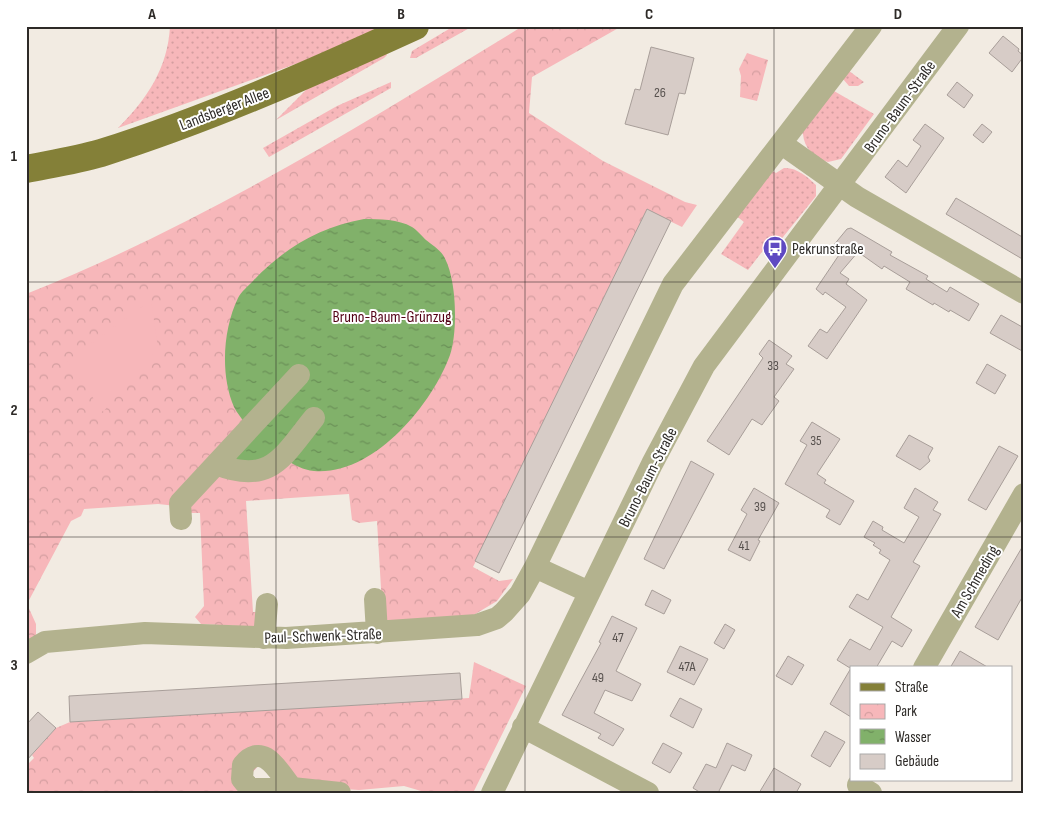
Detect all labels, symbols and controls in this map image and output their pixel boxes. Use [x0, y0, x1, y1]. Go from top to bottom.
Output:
text: A [147, 5, 156, 24]
text: B [397, 5, 405, 24]
text: C [645, 5, 653, 24]
text: D [894, 5, 902, 24]
street label: Bruno-Baum-Straße [860, 57, 940, 157]
street label: Landsberger Allee [177, 84, 272, 135]
house number: 26 [654, 84, 666, 101]
text: 1 [11, 147, 18, 166]
bus stop icon: Pekrunstraße [762, 235, 788, 269]
place label: Pekrunstraße [792, 240, 864, 259]
park label: Bruno-Baum-Grünzug [333, 308, 451, 327]
house number: 33 [767, 357, 779, 374]
text: 2 [10, 401, 18, 420]
street label: Bruno-Baum-Straße [615, 425, 682, 531]
house number: 35 [810, 432, 822, 449]
house number: 39 [754, 498, 766, 515]
house number: 41 [739, 537, 749, 554]
street label: Am Schmeding [947, 543, 1003, 622]
street label: Paul-Schwenk-Straße [264, 625, 382, 648]
house number: 47 [612, 629, 624, 646]
text: 3 [10, 656, 18, 675]
house number: 47A [678, 658, 697, 675]
legend [850, 666, 1012, 782]
house number: 49 [592, 669, 604, 686]
text: Straße [895, 678, 928, 697]
text: Park [895, 702, 917, 721]
text: Wasser [895, 728, 932, 747]
text: Gebäude [895, 752, 939, 771]

